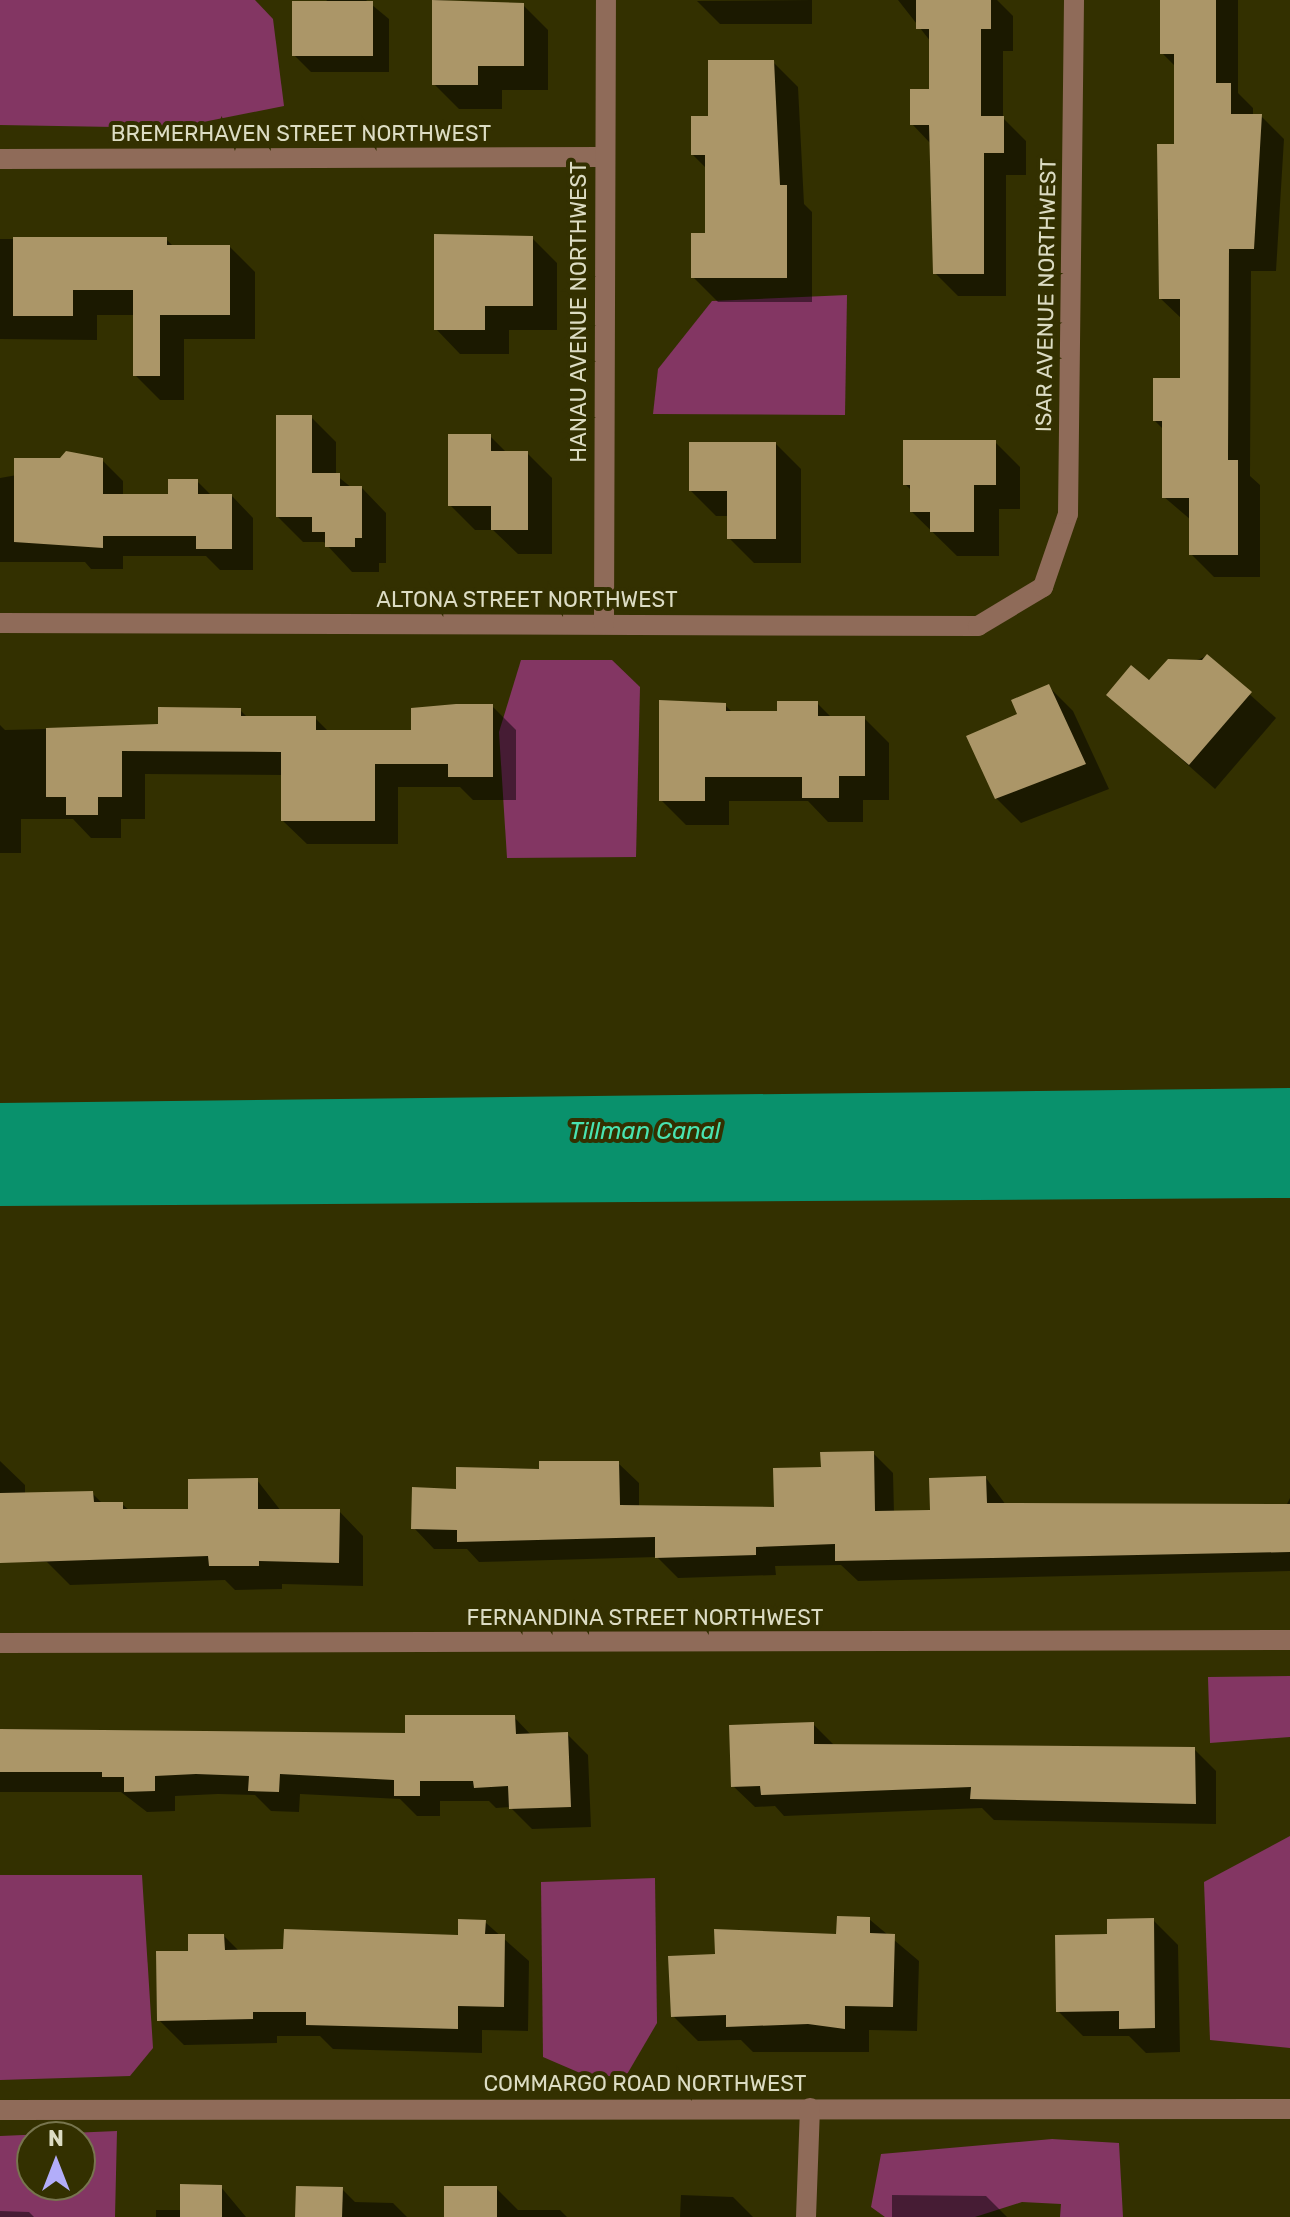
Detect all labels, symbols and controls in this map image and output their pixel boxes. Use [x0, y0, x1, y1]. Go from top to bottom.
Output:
street label: BREMERHAVEN STREET NORTHWEST [111, 121, 491, 147]
street label: ISAR AVENUE NORTHWEST [1030, 157, 1062, 433]
street label: HANAU AVENUE NORTHWEST [566, 161, 592, 463]
street label: ALTONA STREET NORTHWEST [376, 587, 678, 613]
water label: Tillman Canal [569, 1118, 721, 1146]
street label: FERNANDINA STREET NORTHWEST [466, 1605, 824, 1631]
street label: COMMARGO ROAD NORTHWEST [483, 2071, 807, 2097]
north arrow [16, 2121, 96, 2201]
text: N [48, 2125, 64, 2152]

